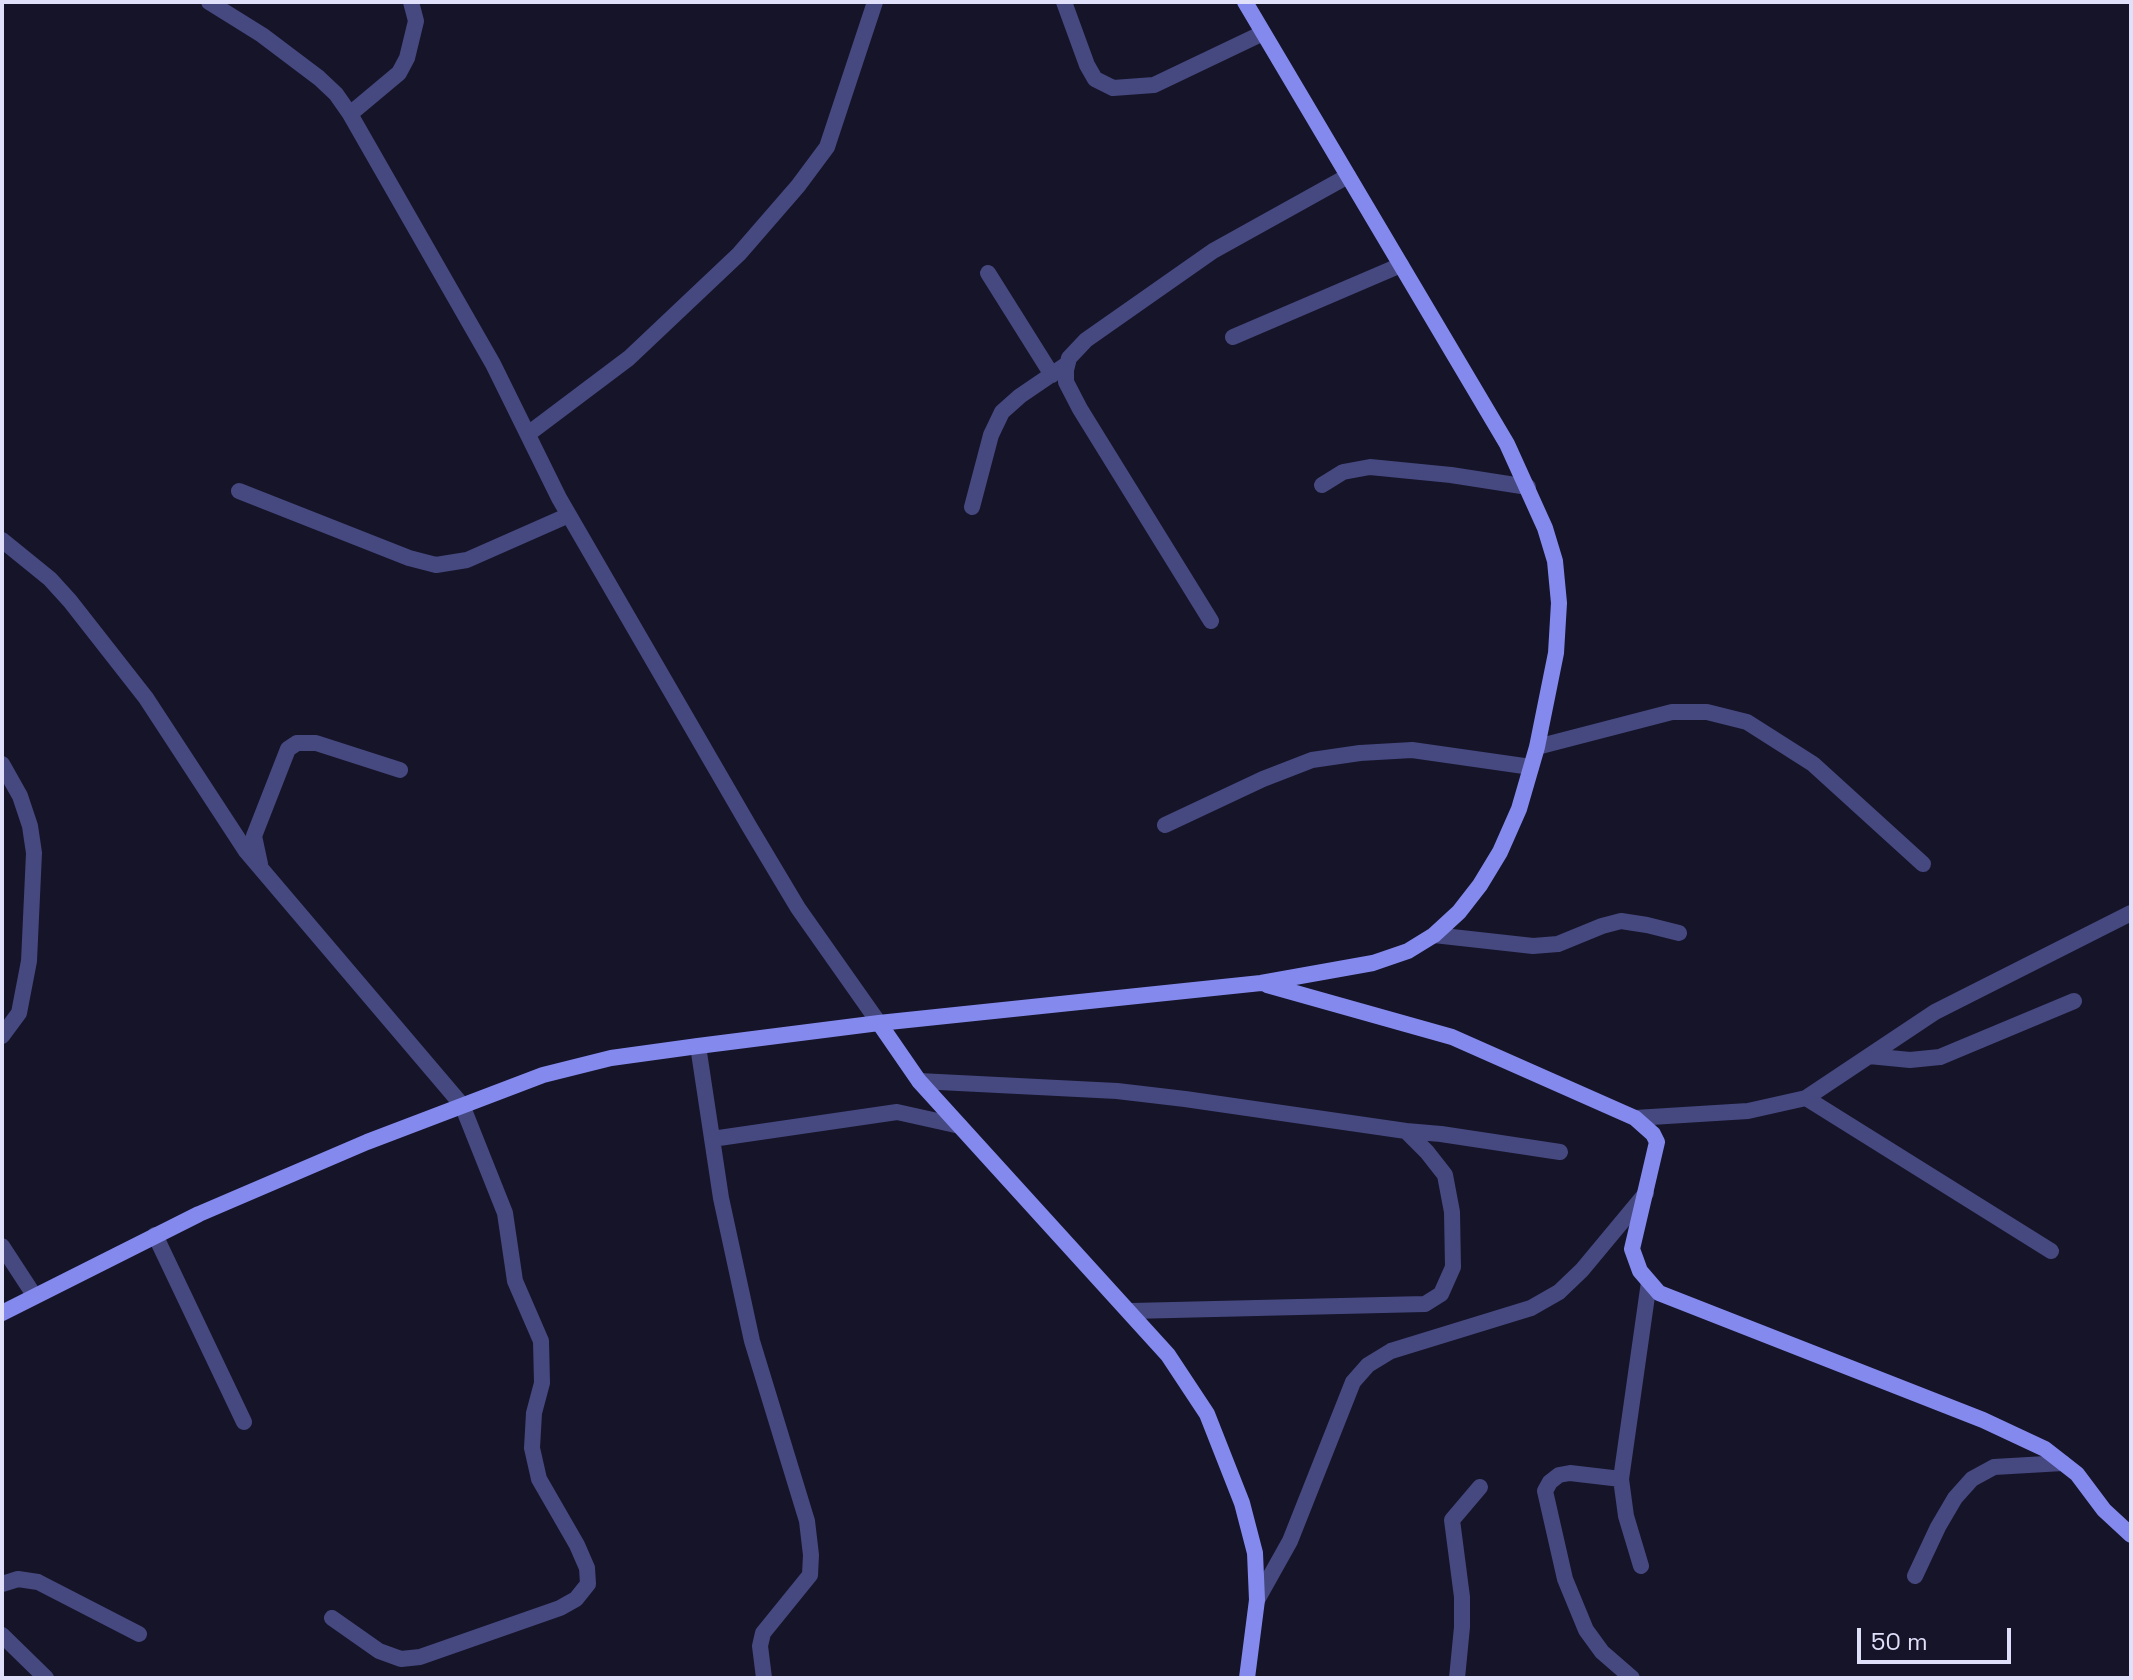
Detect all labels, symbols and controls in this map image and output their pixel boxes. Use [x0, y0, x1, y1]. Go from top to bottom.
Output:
scale bar [1861, 1612, 2015, 1662]
text: 50 m [1871, 1626, 1928, 1657]

